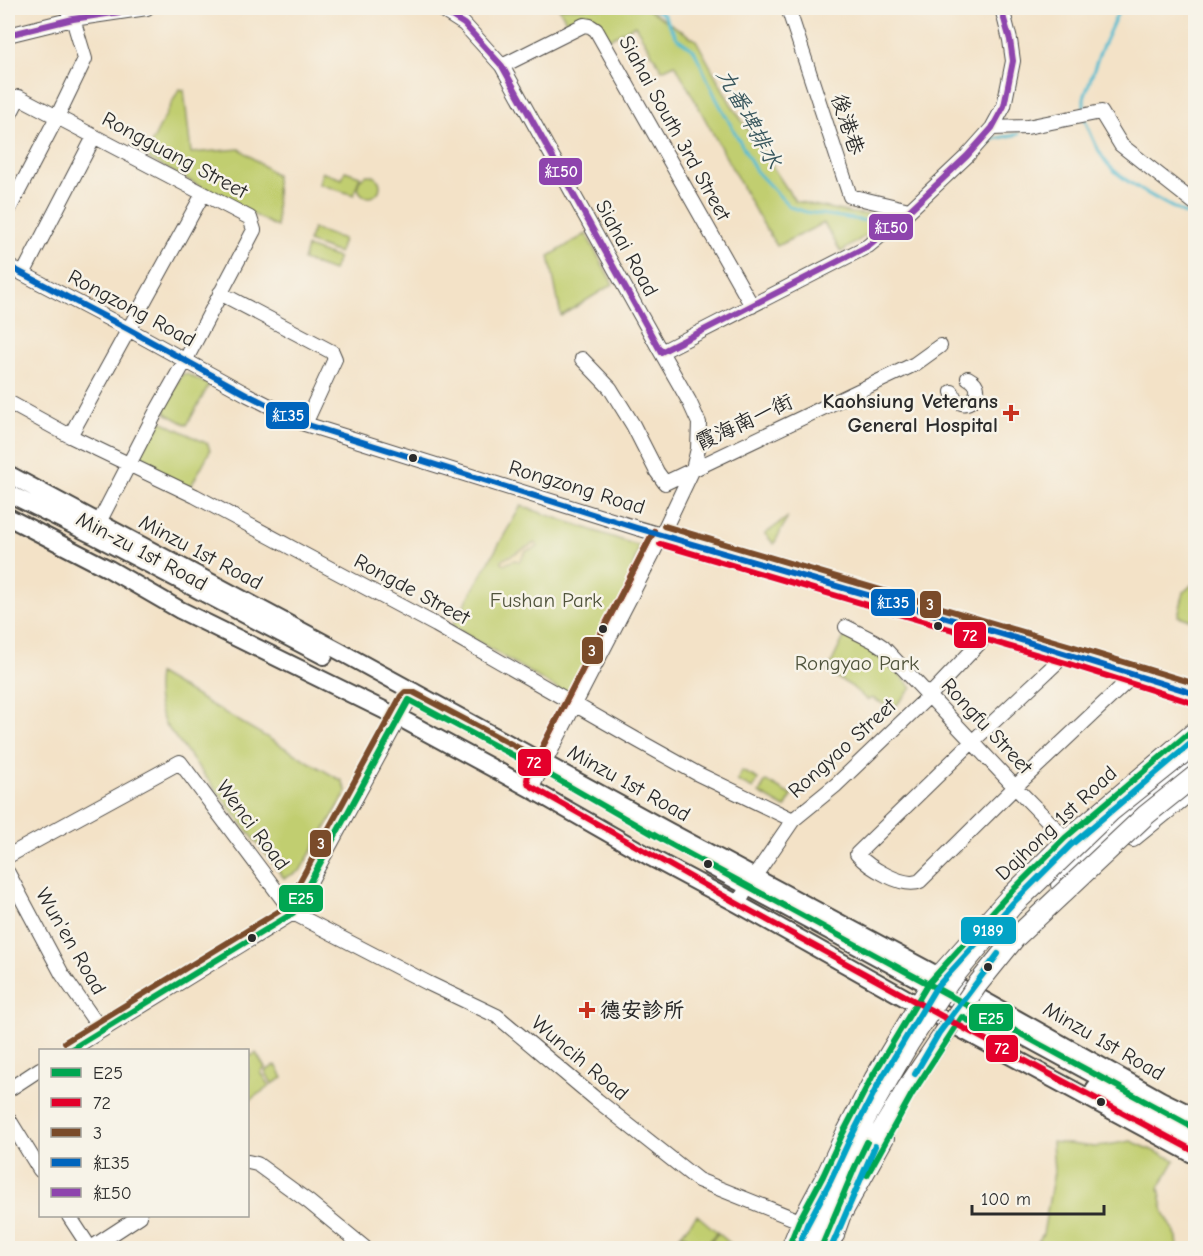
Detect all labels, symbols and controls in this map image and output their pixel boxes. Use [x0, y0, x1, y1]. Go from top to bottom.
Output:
street label: Siahai South 3rd Street [614, 31, 736, 226]
water label: 九番埤排水 [711, 64, 788, 174]
street label: 後港巷 [827, 90, 869, 158]
street label: Rongguang Street [98, 107, 253, 204]
line badge: 紅50 [538, 157, 583, 186]
text: 紅50 [544, 163, 578, 181]
street label: Siahai Road [591, 196, 663, 300]
line badge: 紅50 [868, 213, 914, 241]
text: 紅50 [874, 219, 908, 237]
street label: Rongzong Road [64, 264, 200, 352]
street label: 霞海南一街 [691, 389, 797, 455]
place label: Kaohsiung Veterans General Hospital [822, 389, 998, 437]
line badge: 紅35 [265, 401, 310, 430]
marker: Kaohsiung Veterans General Hospital [1002, 404, 1020, 422]
text: 紅35 [272, 407, 304, 425]
unlabelled marker [407, 452, 419, 464]
street label: Rongzong Road [506, 455, 648, 519]
street label: Min-zu 1st Road [72, 506, 212, 596]
street label: Minzu 1st Road [135, 509, 267, 595]
street label: Rongde Street [350, 549, 475, 630]
park label: Fushan Park [490, 588, 602, 612]
line badge: 紅35 [870, 588, 916, 617]
line badge: 3 [919, 590, 942, 619]
text: 紅35 [877, 594, 909, 612]
text: 3 [926, 596, 934, 614]
unlabelled marker [932, 620, 944, 632]
line badge: 72 [953, 621, 987, 649]
unlabelled marker [597, 623, 609, 635]
text: 72 [962, 627, 978, 645]
line badge: 3 [581, 636, 604, 665]
text: 3 [588, 642, 596, 660]
park label: Rongyao Park [795, 651, 919, 675]
street label: Rongfu Street [937, 673, 1038, 780]
street label: Rongyao Street [783, 693, 902, 803]
street label: Minzu 1st Road [564, 739, 694, 827]
line badge: 72 [517, 748, 552, 777]
text: 72 [526, 754, 542, 772]
street label: Dajhong 1st Road [991, 761, 1121, 885]
street label: Wenci Road [211, 775, 295, 875]
line badge: 3 [309, 829, 332, 858]
text: 3 [317, 835, 325, 853]
unlabelled marker [702, 858, 714, 870]
street label: Wun'en Road [31, 883, 111, 999]
line badge: E25 [278, 884, 324, 913]
text: E25 [288, 890, 314, 908]
line badge: 9189 [960, 916, 1017, 945]
text: 9189 [972, 922, 1004, 940]
unlabelled marker [246, 932, 258, 944]
unlabelled marker [982, 961, 994, 973]
street label: Minzu 1st Road [1039, 997, 1169, 1085]
place label: 德安診所 [600, 998, 684, 1022]
marker: 德安診所 [578, 1001, 596, 1019]
line badge: E25 [968, 1003, 1014, 1032]
text: E25 [978, 1010, 1004, 1028]
street label: Wuncih Road [527, 1011, 633, 1105]
line badge: 72 [985, 1034, 1019, 1063]
text: 72 [994, 1040, 1010, 1058]
legend [39, 1049, 249, 1217]
text: E25 [93, 1063, 123, 1084]
text: 72 [93, 1093, 111, 1114]
unlabelled marker [1095, 1096, 1107, 1108]
text: 3 [93, 1123, 102, 1144]
text: 紅35 [93, 1153, 130, 1174]
scale bar [972, 1178, 1104, 1216]
text: 紅50 [93, 1183, 132, 1204]
text: 100 m [981, 1189, 1031, 1210]

